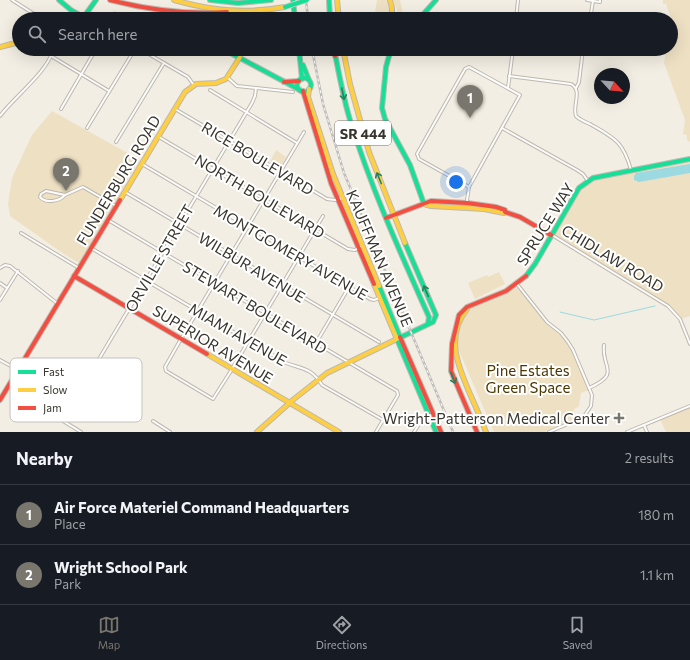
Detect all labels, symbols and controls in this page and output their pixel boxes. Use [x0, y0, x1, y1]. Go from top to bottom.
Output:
search box [12, 12, 678, 56]
icon: search [26, 23, 48, 45]
text: Search here [58, 25, 137, 43]
north arrow [594, 68, 630, 104]
pin: 1 [457, 85, 483, 118]
one-way arrow [340, 87, 348, 100]
street label: FUNDERBURG ROAD [72, 112, 164, 248]
street label: RICE BOULEVARD [199, 117, 317, 199]
road number: SR 444 [335, 121, 391, 145]
street label: NORTH BOULEVARD [192, 150, 328, 242]
pin: 2 [53, 158, 79, 191]
your location [446, 172, 466, 192]
one-way arrow [375, 173, 383, 185]
street label: SPRUCE WAY [512, 179, 578, 269]
street label: KAUFFMAN AVENUE [343, 187, 417, 329]
street label: MONTGOMERY AVENUE [211, 200, 371, 304]
street label: ORVILLE STREET [121, 201, 197, 315]
street label: CHIDLAW ROAD [559, 220, 667, 296]
street label: WILBUR AVENUE [195, 228, 309, 306]
street label: STEWART BOULEVARD [180, 257, 330, 357]
one-way arrow [422, 285, 430, 297]
street label: MIAMI AVENUE [186, 299, 290, 369]
street label: SUPERIOR AVENUE [150, 301, 276, 387]
legend [10, 358, 142, 422]
park label: Pine Estates Green Space [486, 361, 571, 396]
text: Fast [43, 365, 65, 378]
one-way arrow [450, 371, 458, 383]
text: Slow [43, 383, 68, 396]
text: Jam [43, 401, 62, 415]
place label: Wright-Patterson Medical Center [383, 409, 610, 427]
marker: Wright-Patterson Medical Center [613, 412, 625, 424]
text: Nearby [16, 448, 73, 469]
text: 2 results [625, 450, 674, 466]
text: Air Force Materiel Command Headquarters [54, 498, 349, 516]
text: 1 [26, 507, 32, 523]
text: 180 m [638, 507, 674, 523]
text: Place [54, 516, 86, 532]
text: Wright School Park [54, 558, 188, 576]
text: 2 [25, 567, 33, 583]
text: 1.1 km [640, 567, 674, 583]
text: Park [54, 576, 81, 592]
tab: Map [98, 614, 120, 651]
tab: Directions [316, 614, 367, 651]
tab: Saved [563, 614, 592, 651]

